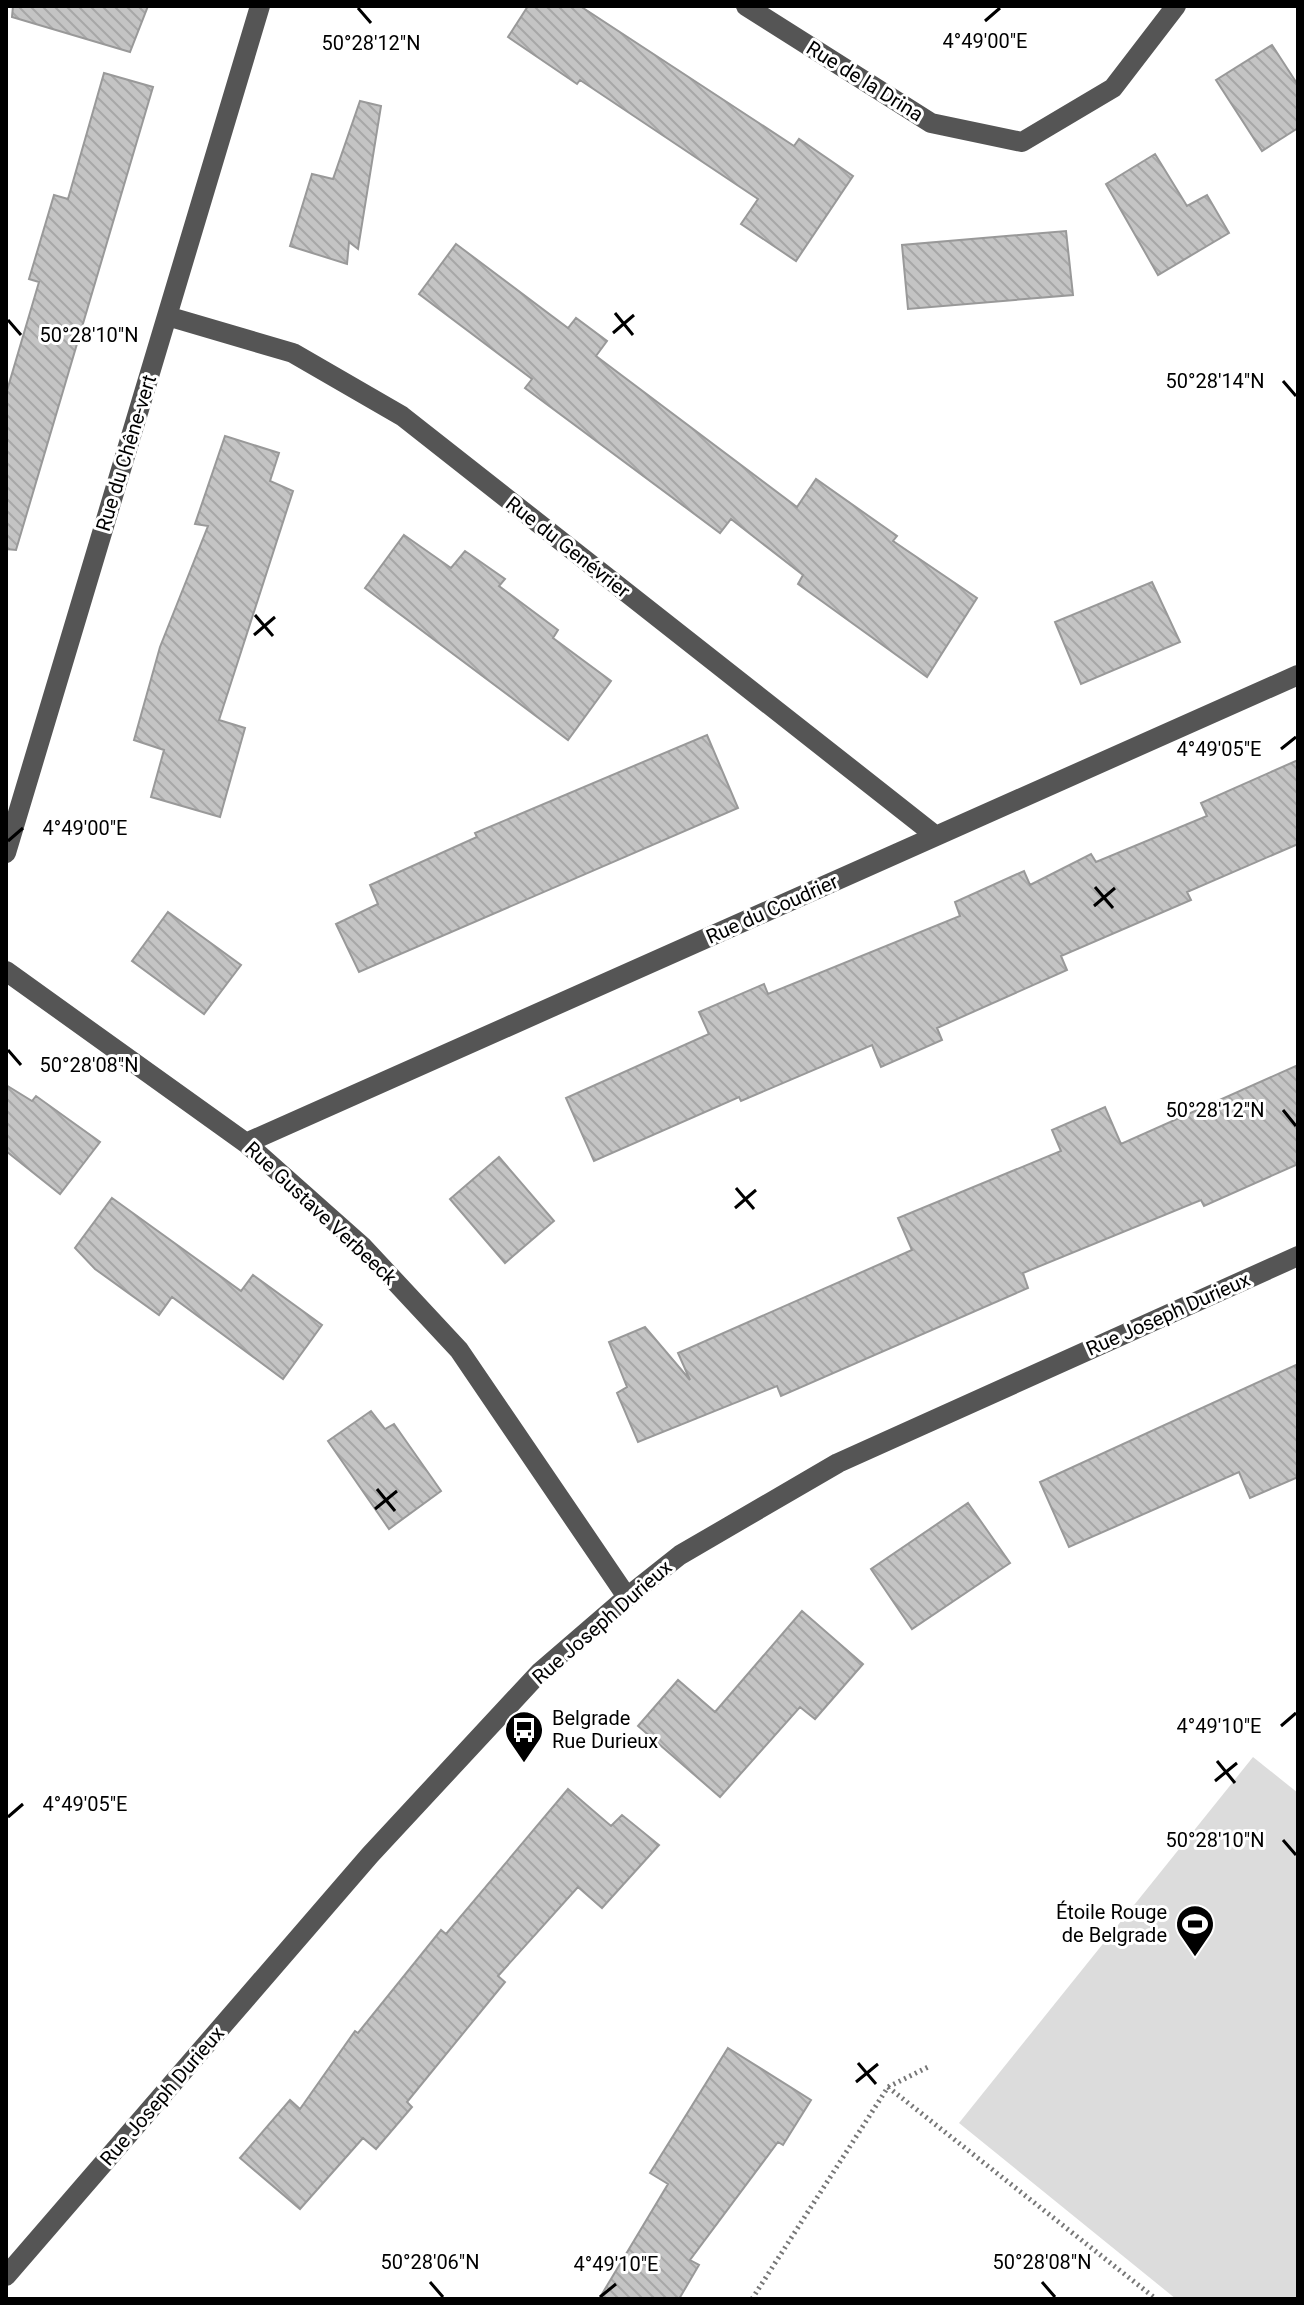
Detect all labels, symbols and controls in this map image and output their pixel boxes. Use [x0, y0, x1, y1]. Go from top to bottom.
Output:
text: 4°49'00"E [943, 29, 1027, 53]
text: 50°28'12"N [321, 31, 421, 55]
street label: Rue de la Drina [802, 36, 928, 126]
text: 50°28'10"N [39, 323, 139, 347]
text: 50°28'14"N [1165, 369, 1265, 393]
street label: Rue du Chêne-vert [91, 372, 161, 534]
street label: Rue du Genévrier [501, 491, 635, 603]
text: 4°49'05"E [1177, 737, 1261, 761]
text: 4°49'00"E [43, 816, 127, 840]
street label: Rue du Coudrier [702, 869, 842, 949]
text: 50°28'08"N [39, 1053, 139, 1077]
text: 50°28'12"N [1165, 1098, 1265, 1122]
street label: Rue Gustave Verbeeck [240, 1136, 403, 1290]
street label: Rue Joseph Durieux [1082, 1267, 1254, 1361]
street label: Rue Joseph Durieux [527, 1555, 677, 1689]
place label: Belgrade Rue Durieux [552, 1706, 658, 1753]
bus stop icon: Belgrade Rue Durieux [503, 1709, 545, 1764]
text: 4°49'10"E [1177, 1714, 1261, 1738]
text: 4°49'05"E [43, 1792, 127, 1816]
text: 50°28'10"N [1165, 1828, 1265, 1852]
place label: Étoile Rouge de Belgrade [1056, 1900, 1167, 1947]
sports icon: Étoile Rouge de Belgrade [1174, 1903, 1216, 1958]
street label: Rue Joseph Durieux [95, 2021, 229, 2171]
text: 50°28'06"N [380, 2250, 480, 2274]
text: 50°28'08"N [992, 2250, 1092, 2274]
text: 4°49'10"E [574, 2252, 658, 2276]

